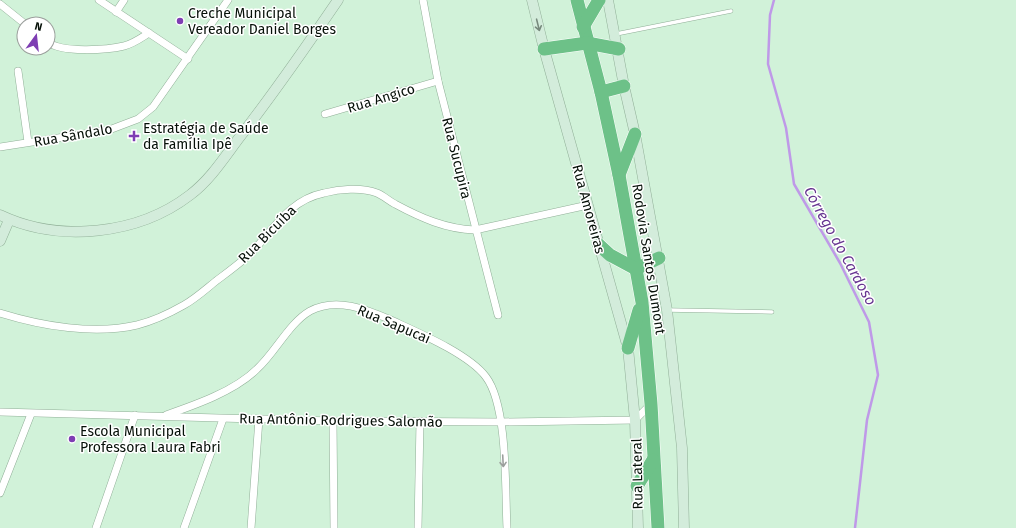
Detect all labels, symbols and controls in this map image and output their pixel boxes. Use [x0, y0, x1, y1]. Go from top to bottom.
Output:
place label: Creche Municipal Vereador Daniel Borges [188, 5, 336, 38]
north arrow [16, 16, 56, 56]
marker: Creche Municipal Vereador Daniel Borges [175, 16, 185, 26]
one-way arrow [535, 18, 542, 31]
text: N [33, 20, 44, 34]
street label: Rua Angico [345, 80, 417, 117]
street label: Rua Sucupira [438, 116, 475, 201]
street label: Rua Sândalo [32, 120, 114, 151]
place label: Estratégia de Saúde da Família Ipê [143, 120, 269, 153]
marker: Estratégia de Saúde da Família Ipê [128, 130, 140, 142]
street label: Rua Amoreiras [568, 163, 609, 256]
street label: Rodovia Santos Dumont [628, 182, 669, 337]
water label: Córrego do Cardoso [800, 184, 880, 308]
street label: Rua Bicuíba [235, 202, 300, 267]
street label: Rua Sapucai [355, 301, 433, 347]
street label: Rua Antônio Rodrigues Salomão [239, 410, 443, 431]
place label: Escola Municipal Professora Laura Fabri [80, 423, 221, 456]
marker: Escola Municipal Professora Laura Fabri [67, 434, 77, 444]
street label: Rua Lateral [628, 438, 647, 510]
one-way arrow [500, 454, 507, 467]

